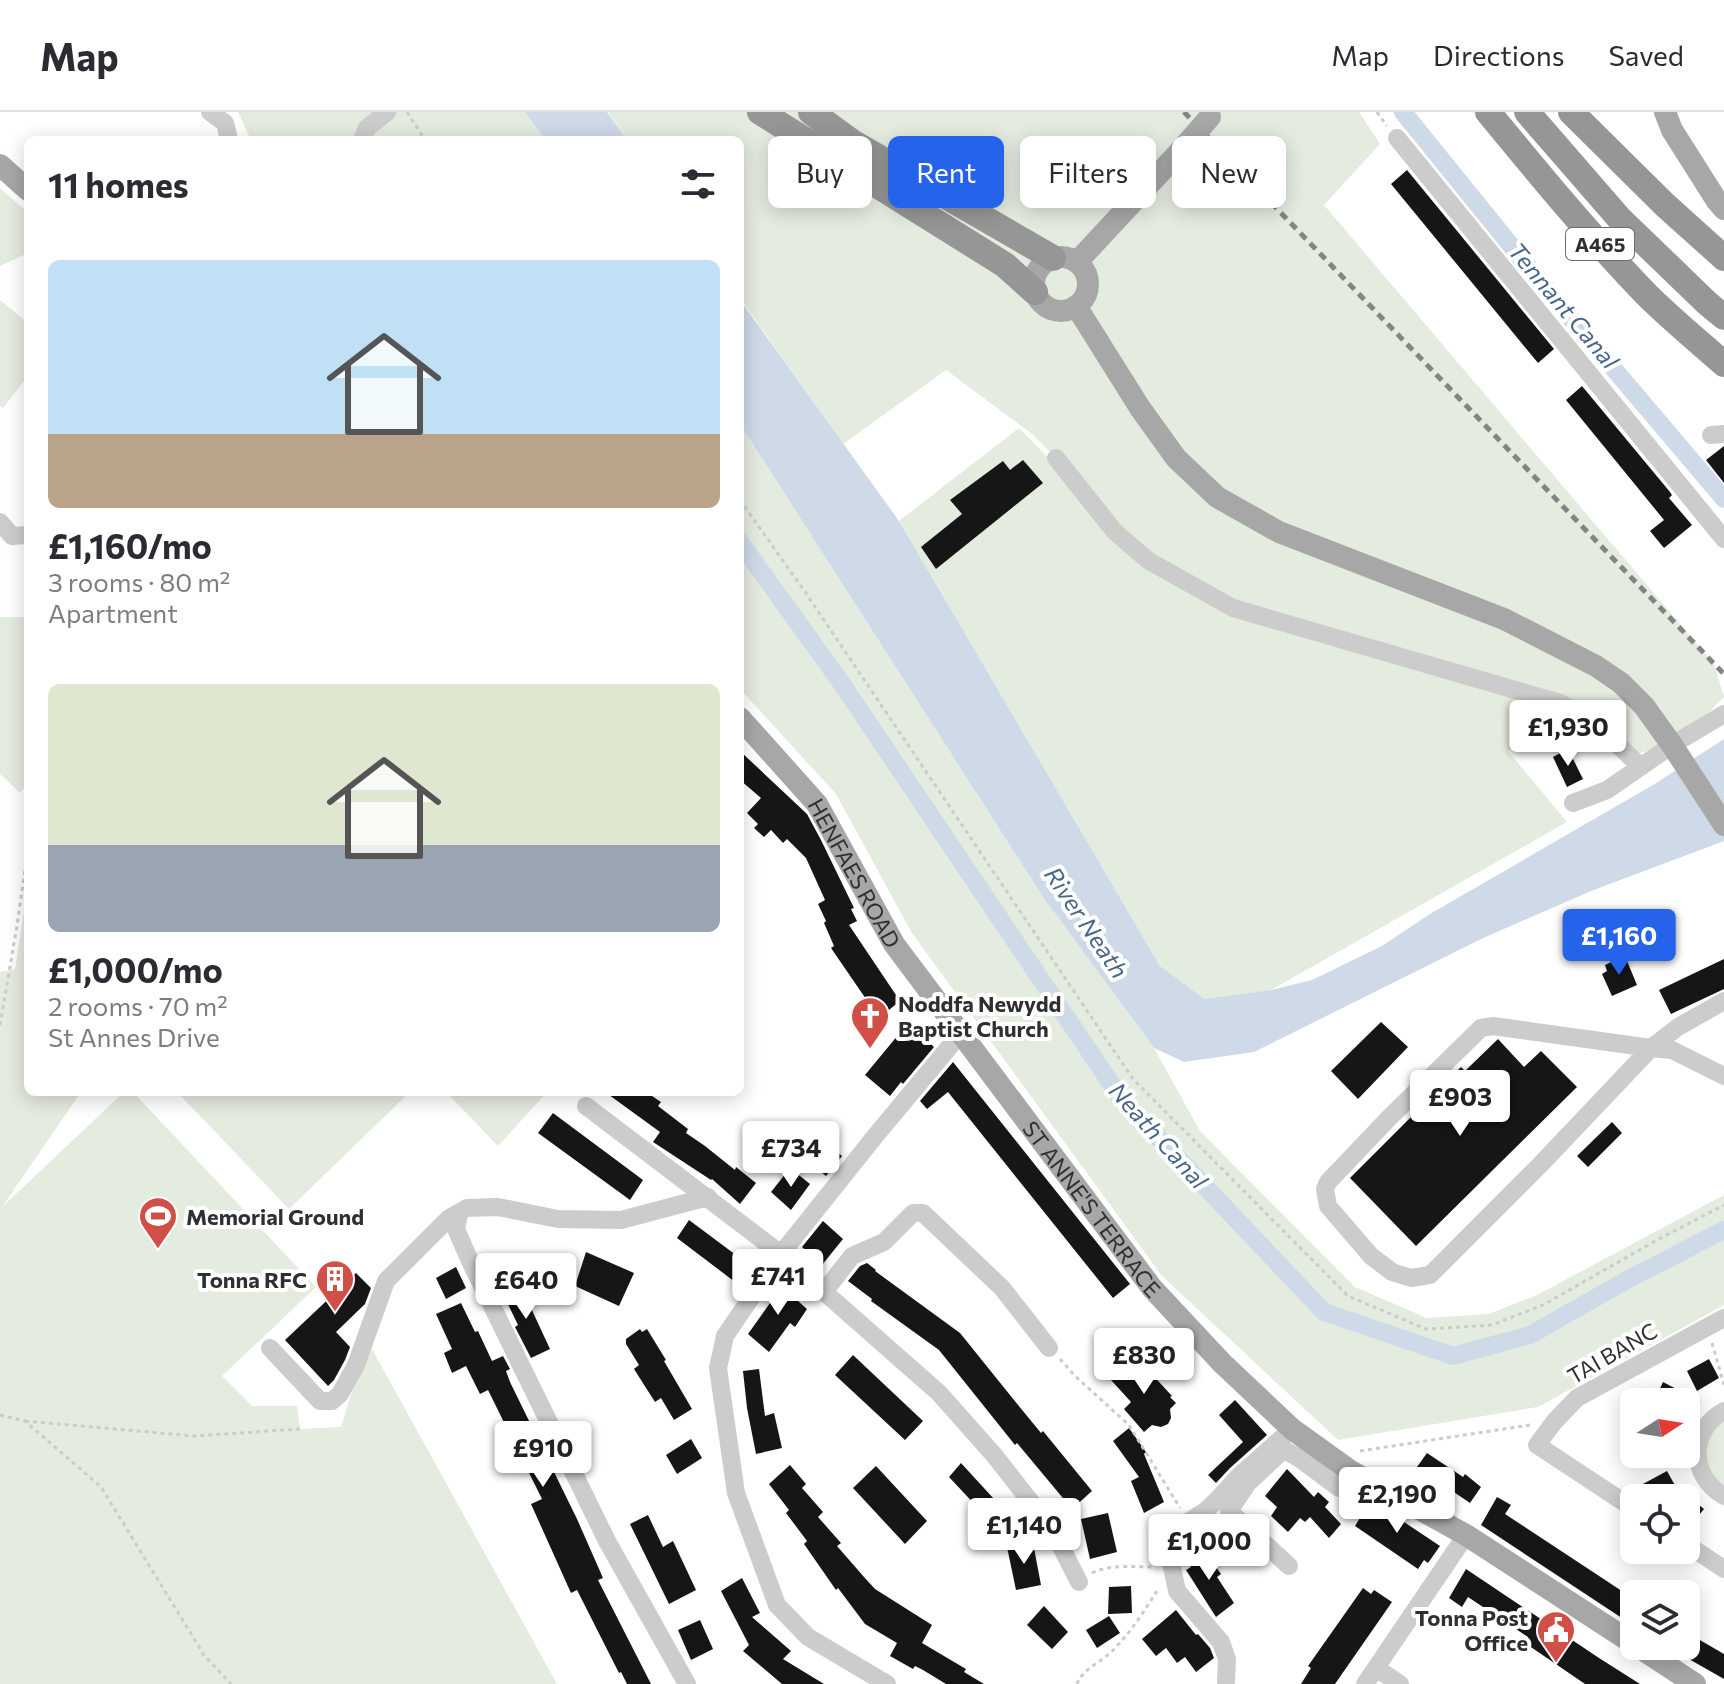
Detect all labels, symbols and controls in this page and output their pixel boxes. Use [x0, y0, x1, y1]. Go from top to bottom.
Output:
text: Map [40, 32, 119, 79]
text: Map [1331, 38, 1389, 72]
text: Directions [1433, 38, 1564, 72]
text: Saved [1608, 38, 1684, 72]
chip: Buy [768, 136, 872, 208]
chip: Rent [888, 136, 1004, 208]
chip: Filters [1020, 136, 1156, 208]
chip: New [1172, 136, 1286, 208]
icon: filters [676, 162, 720, 206]
text: 11 homes [48, 163, 189, 205]
road number: A465 [1566, 228, 1634, 260]
water label: Tennant Canal [1503, 236, 1626, 375]
icon: home [312, 312, 456, 456]
text: £1,160/mo [48, 524, 212, 566]
text: 3 rooms · 80 m² [48, 566, 230, 597]
text: Apartment [48, 597, 178, 628]
pin: £1,930 [1503, 700, 1633, 768]
text: £1,930 [1527, 710, 1609, 741]
icon: home [312, 736, 456, 880]
street label: HENFAES ROAD [803, 793, 907, 952]
water label: River Neath [1039, 861, 1135, 983]
pin: £1,160 [1554, 909, 1684, 977]
text: £1,160 [1581, 919, 1657, 950]
text: £1,000/mo [48, 948, 223, 990]
text: 2 rooms · 70 m² [48, 990, 228, 1021]
place label: Noddfa Newydd Baptist Church [898, 990, 1061, 1042]
church icon: Noddfa Newydd Baptist Church [849, 995, 891, 1050]
text: St Annes Drive [48, 1021, 220, 1052]
pin: £903 [1413, 1070, 1507, 1138]
water label: Neath Canal [1104, 1076, 1215, 1195]
text: £903 [1428, 1080, 1492, 1111]
street label: ST ANNE'S TERRACE [1018, 1115, 1167, 1303]
pin: £734 [744, 1121, 838, 1189]
text: £734 [760, 1131, 822, 1162]
sports icon: Memorial Ground [137, 1195, 179, 1250]
place label: Memorial Ground [186, 1203, 364, 1230]
pin: £741 [731, 1249, 825, 1317]
pin: £640 [479, 1253, 573, 1321]
building icon: Tonna RFC [314, 1258, 356, 1313]
text: £741 [750, 1259, 806, 1290]
text: £640 [493, 1263, 559, 1294]
place label: Tonna RFC [197, 1266, 307, 1293]
street label: TAI BANC [1563, 1317, 1661, 1389]
pin: £830 [1097, 1328, 1191, 1396]
text: £830 [1112, 1338, 1176, 1369]
north arrow [1620, 1388, 1700, 1468]
map controls [1620, 1388, 1700, 1660]
pin: £910 [496, 1421, 590, 1489]
text: £910 [513, 1431, 573, 1462]
pin: £2,190 [1332, 1467, 1462, 1535]
text: £2,190 [1357, 1477, 1437, 1508]
button: locate [1620, 1484, 1700, 1564]
pin: £1,140 [959, 1498, 1089, 1566]
text: £1,140 [986, 1508, 1062, 1539]
pin: £1,000 [1144, 1514, 1274, 1582]
text: £1,000 [1167, 1524, 1252, 1555]
button: layers [1620, 1580, 1700, 1660]
place label: Tonna Post Office [1415, 1604, 1528, 1656]
public building icon: Tonna Post Office [1535, 1609, 1577, 1664]

